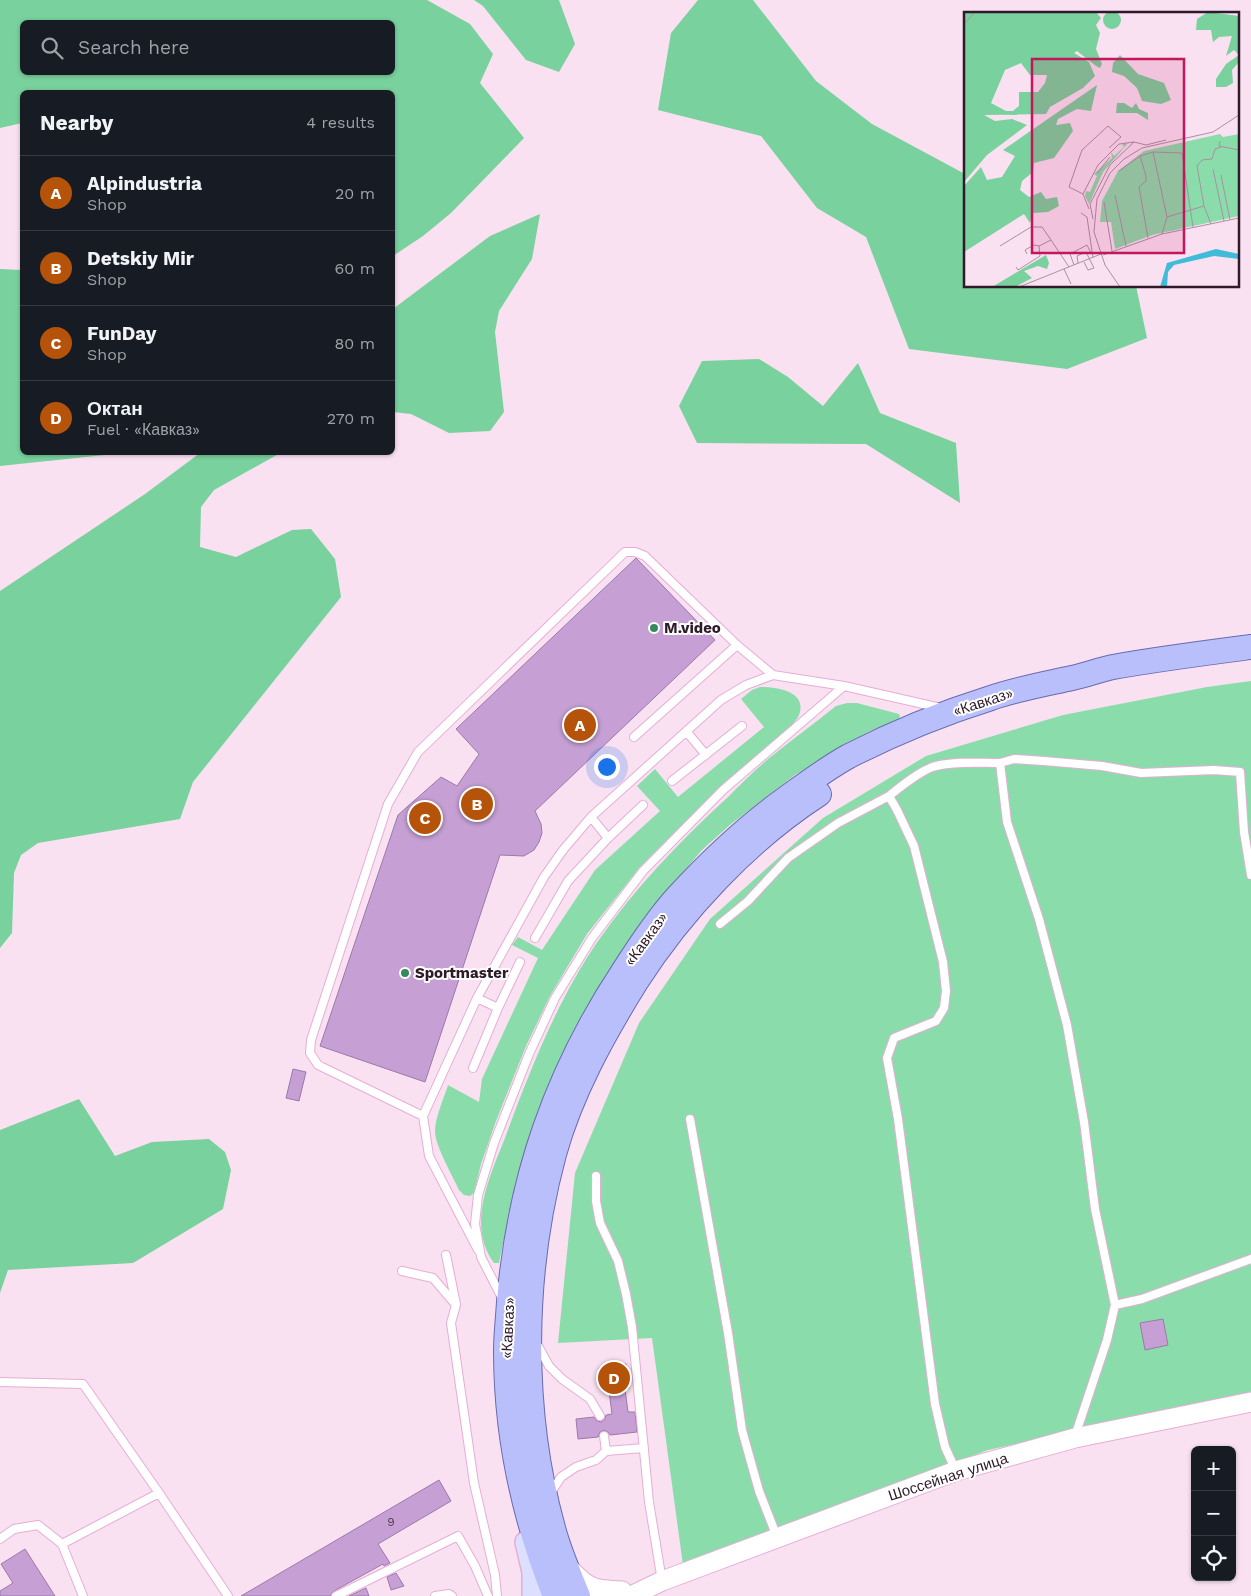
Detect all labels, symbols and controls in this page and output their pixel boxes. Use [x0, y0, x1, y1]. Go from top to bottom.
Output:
inset map [964, 12, 1238, 288]
search box [20, 20, 395, 75]
icon: search [38, 34, 66, 62]
text: Search here [78, 36, 189, 59]
text: Nearby [40, 110, 113, 135]
text: 4 results [306, 113, 375, 132]
text: Alpindustria [87, 172, 202, 195]
text: A [51, 184, 61, 203]
text: 20 m [335, 184, 375, 203]
text: Shop [87, 195, 127, 214]
text: Detskiy Mir [87, 247, 194, 270]
text: B [51, 259, 61, 278]
text: 60 m [335, 259, 375, 278]
text: Shop [87, 270, 127, 289]
text: FunDay [87, 322, 156, 345]
text: C [51, 334, 61, 353]
text: 80 m [334, 334, 375, 353]
text: Shop [87, 345, 127, 364]
text: Октан [87, 397, 143, 420]
text: D [50, 409, 62, 428]
text: 270 m [327, 409, 375, 428]
text: Fuel · «Кавказ» [87, 420, 200, 439]
place label: M.video [664, 619, 721, 637]
marker: M.video [648, 622, 660, 634]
street label: «Кавказ» [951, 684, 1015, 720]
pin: A [564, 706, 596, 744]
your location [594, 754, 620, 780]
pin: B [461, 785, 493, 823]
pin: C [409, 799, 441, 837]
street label: «Кавказ» [621, 909, 671, 969]
place label: Sportmaster [415, 964, 509, 982]
marker: Sportmaster [399, 967, 411, 979]
street label: «Кавказ» [497, 1297, 519, 1359]
pin: D [598, 1359, 630, 1397]
map controls [1191, 1446, 1236, 1581]
button: + [1191, 1446, 1236, 1491]
street label: Шоссейная улица [886, 1449, 1011, 1505]
button: − [1191, 1491, 1236, 1536]
house number: 9 [387, 1515, 395, 1529]
button: locate [1191, 1536, 1236, 1581]

